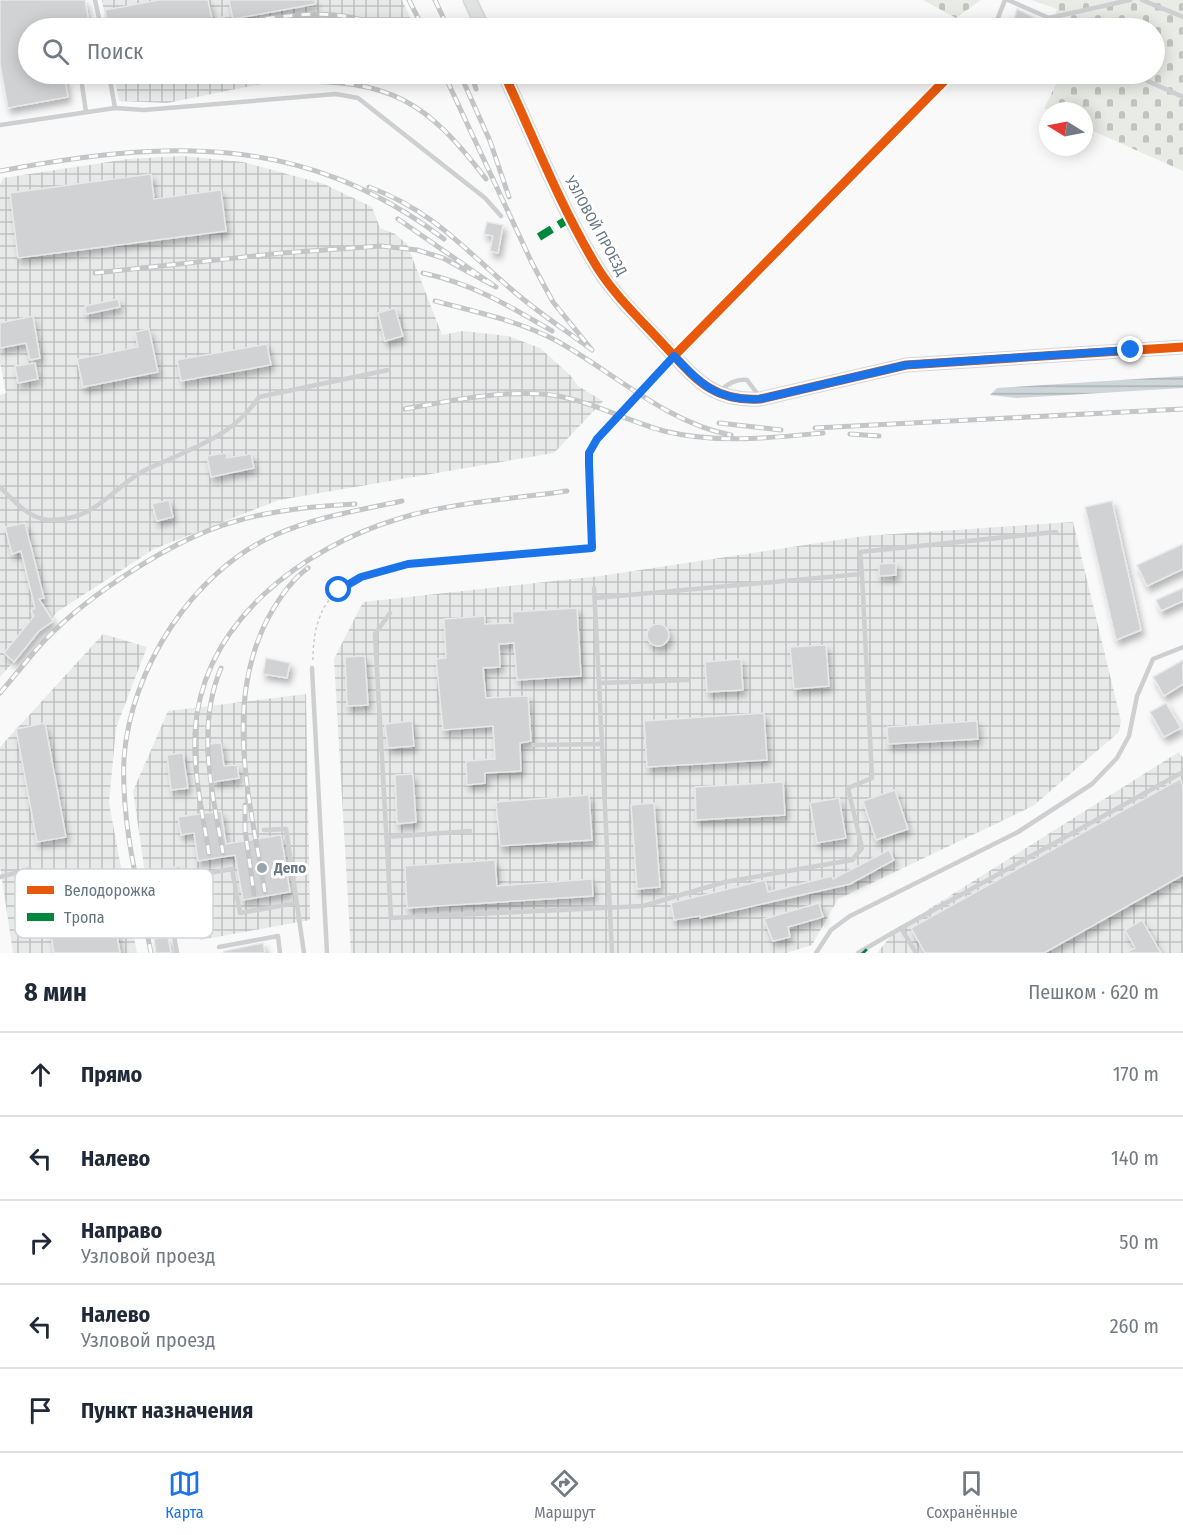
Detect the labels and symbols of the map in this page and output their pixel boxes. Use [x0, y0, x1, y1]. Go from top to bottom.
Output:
north arrow [1039, 102, 1093, 156]
street label: УЗЛОВОЙ ПРОЕЗД [561, 172, 631, 279]
route end [1117, 336, 1143, 362]
route start [325, 576, 351, 602]
place label: Депо [273, 859, 306, 877]
marker: Депо [255, 861, 269, 875]
legend [15, 869, 213, 938]
text: Велодорожка [64, 881, 156, 900]
text: Тропа [64, 908, 105, 927]

